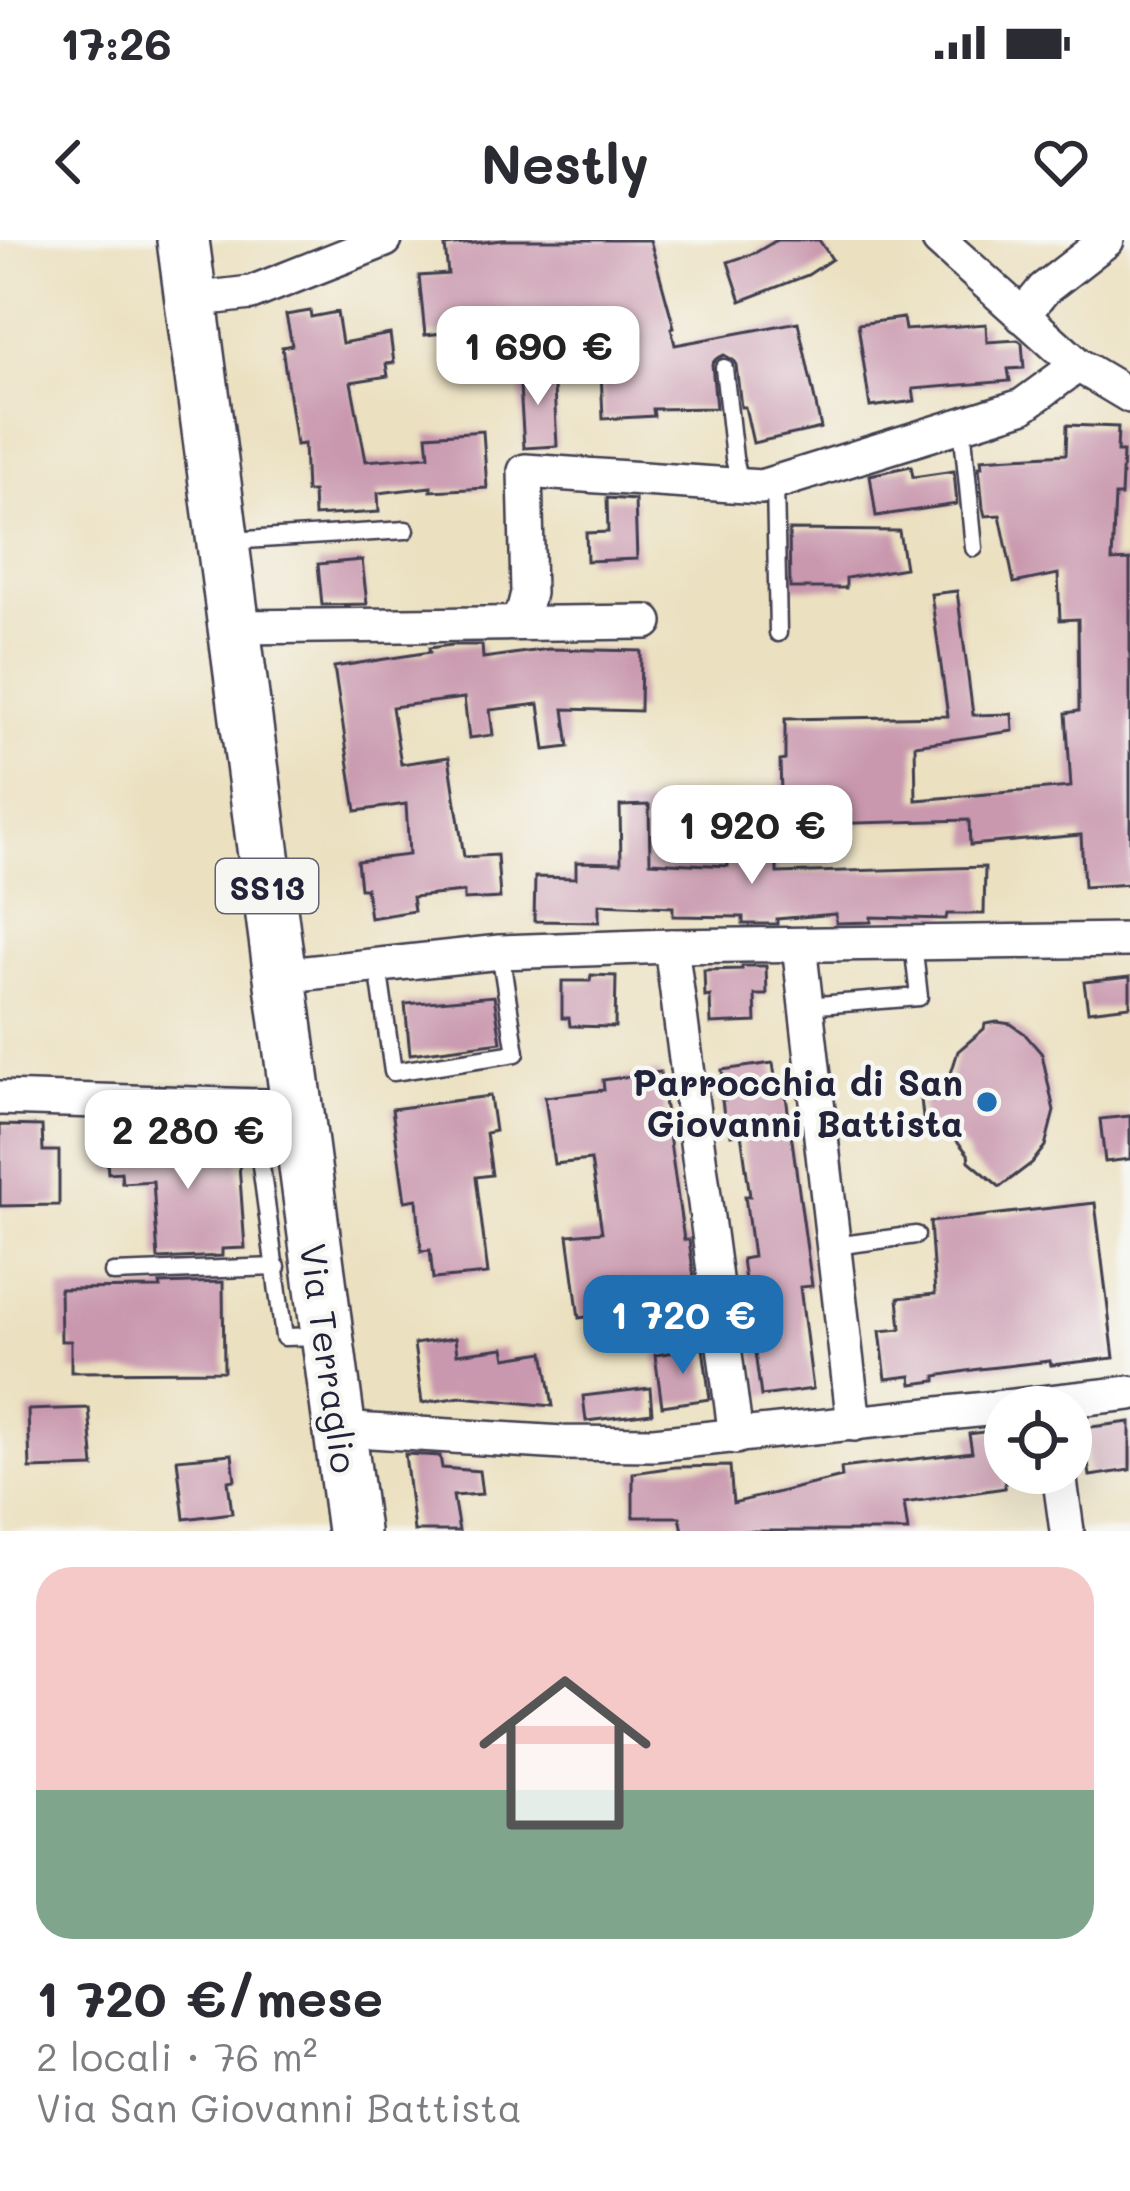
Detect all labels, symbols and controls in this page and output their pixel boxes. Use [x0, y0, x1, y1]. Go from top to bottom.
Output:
text: 17:26 [60, 13, 172, 71]
text: Nestly [481, 127, 649, 198]
icon: back [36, 129, 102, 195]
icon: heart [1028, 129, 1094, 195]
pin: 1 690 € [427, 306, 649, 408]
text: 1 690 € [463, 319, 613, 370]
pin: 1 920 € [641, 785, 863, 887]
text: 1 920 € [678, 798, 826, 849]
road number: SS13 [216, 859, 318, 913]
place label: Parrocchia di San Giovanni Battista [633, 1058, 963, 1146]
marker: Parrocchia di San Giovanni Battista [974, 1089, 1000, 1115]
pin: 2 280 € [77, 1090, 299, 1192]
text: 2 280 € [112, 1103, 264, 1154]
street label: Via Terraglio [291, 1240, 369, 1476]
pin: 1 720 € [572, 1275, 794, 1377]
text: 1 720 € [610, 1288, 756, 1339]
map controls [984, 1386, 1092, 1494]
button: locate [984, 1386, 1092, 1494]
icon: home [457, 1645, 673, 1861]
text: 1 720 €/mese [36, 1963, 383, 2030]
text: 2 locali · 76 m² [36, 2030, 318, 2081]
text: Via San Giovanni Battista [36, 2081, 522, 2132]

